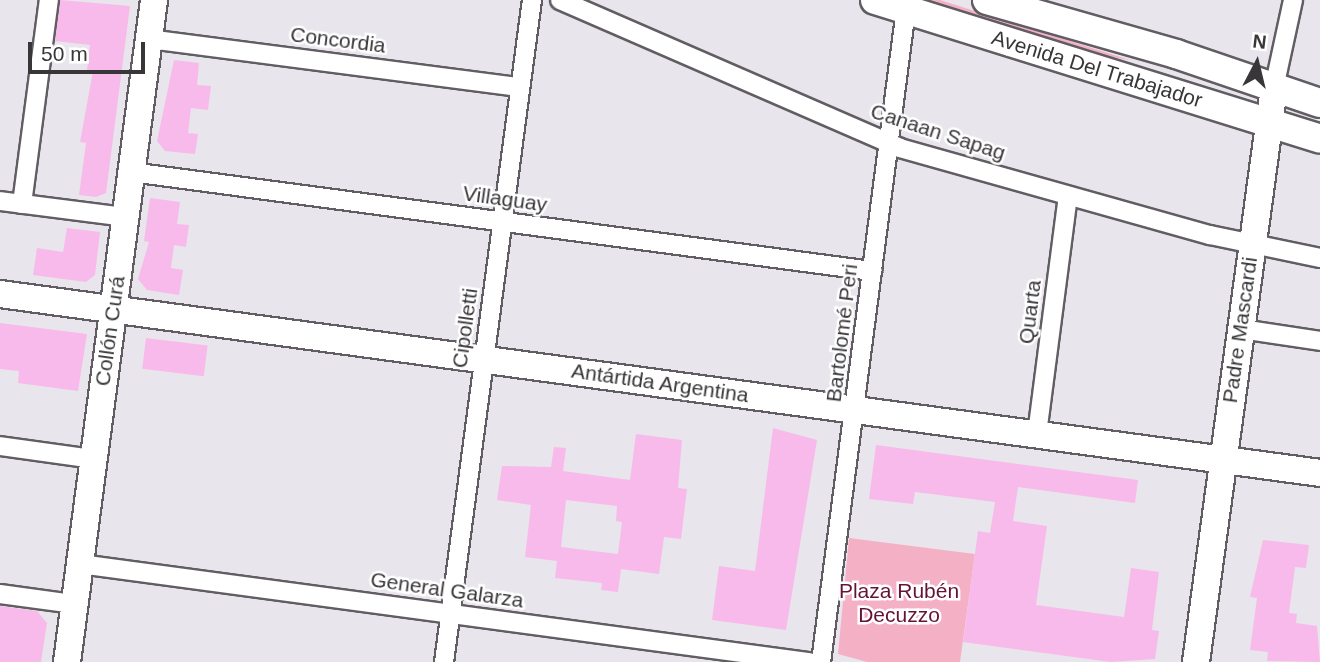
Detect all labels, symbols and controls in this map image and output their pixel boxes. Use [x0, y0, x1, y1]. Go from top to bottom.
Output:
street label: Concordia [289, 22, 387, 58]
street label: Avenida Del Trabajador [988, 25, 1206, 113]
scale bar [32, 28, 149, 72]
north arrow [1222, 28, 1292, 98]
text: N [1252, 30, 1268, 53]
text: 50 m [41, 42, 88, 65]
street label: Canaan Sapag [867, 98, 1009, 166]
street label: Villaguay [461, 181, 549, 217]
street label: Padre Mascardi [1217, 255, 1263, 405]
street label: Bartolomé Peri [821, 263, 863, 403]
street label: Collón Curá [90, 274, 130, 388]
street label: Quarta [1014, 279, 1046, 345]
street label: Cipolletti [447, 286, 483, 370]
street label: Antártida Argentina [569, 358, 751, 408]
street label: General Galarza [369, 567, 525, 613]
park label: Plaza Rubén Decuzzo [839, 578, 959, 628]

